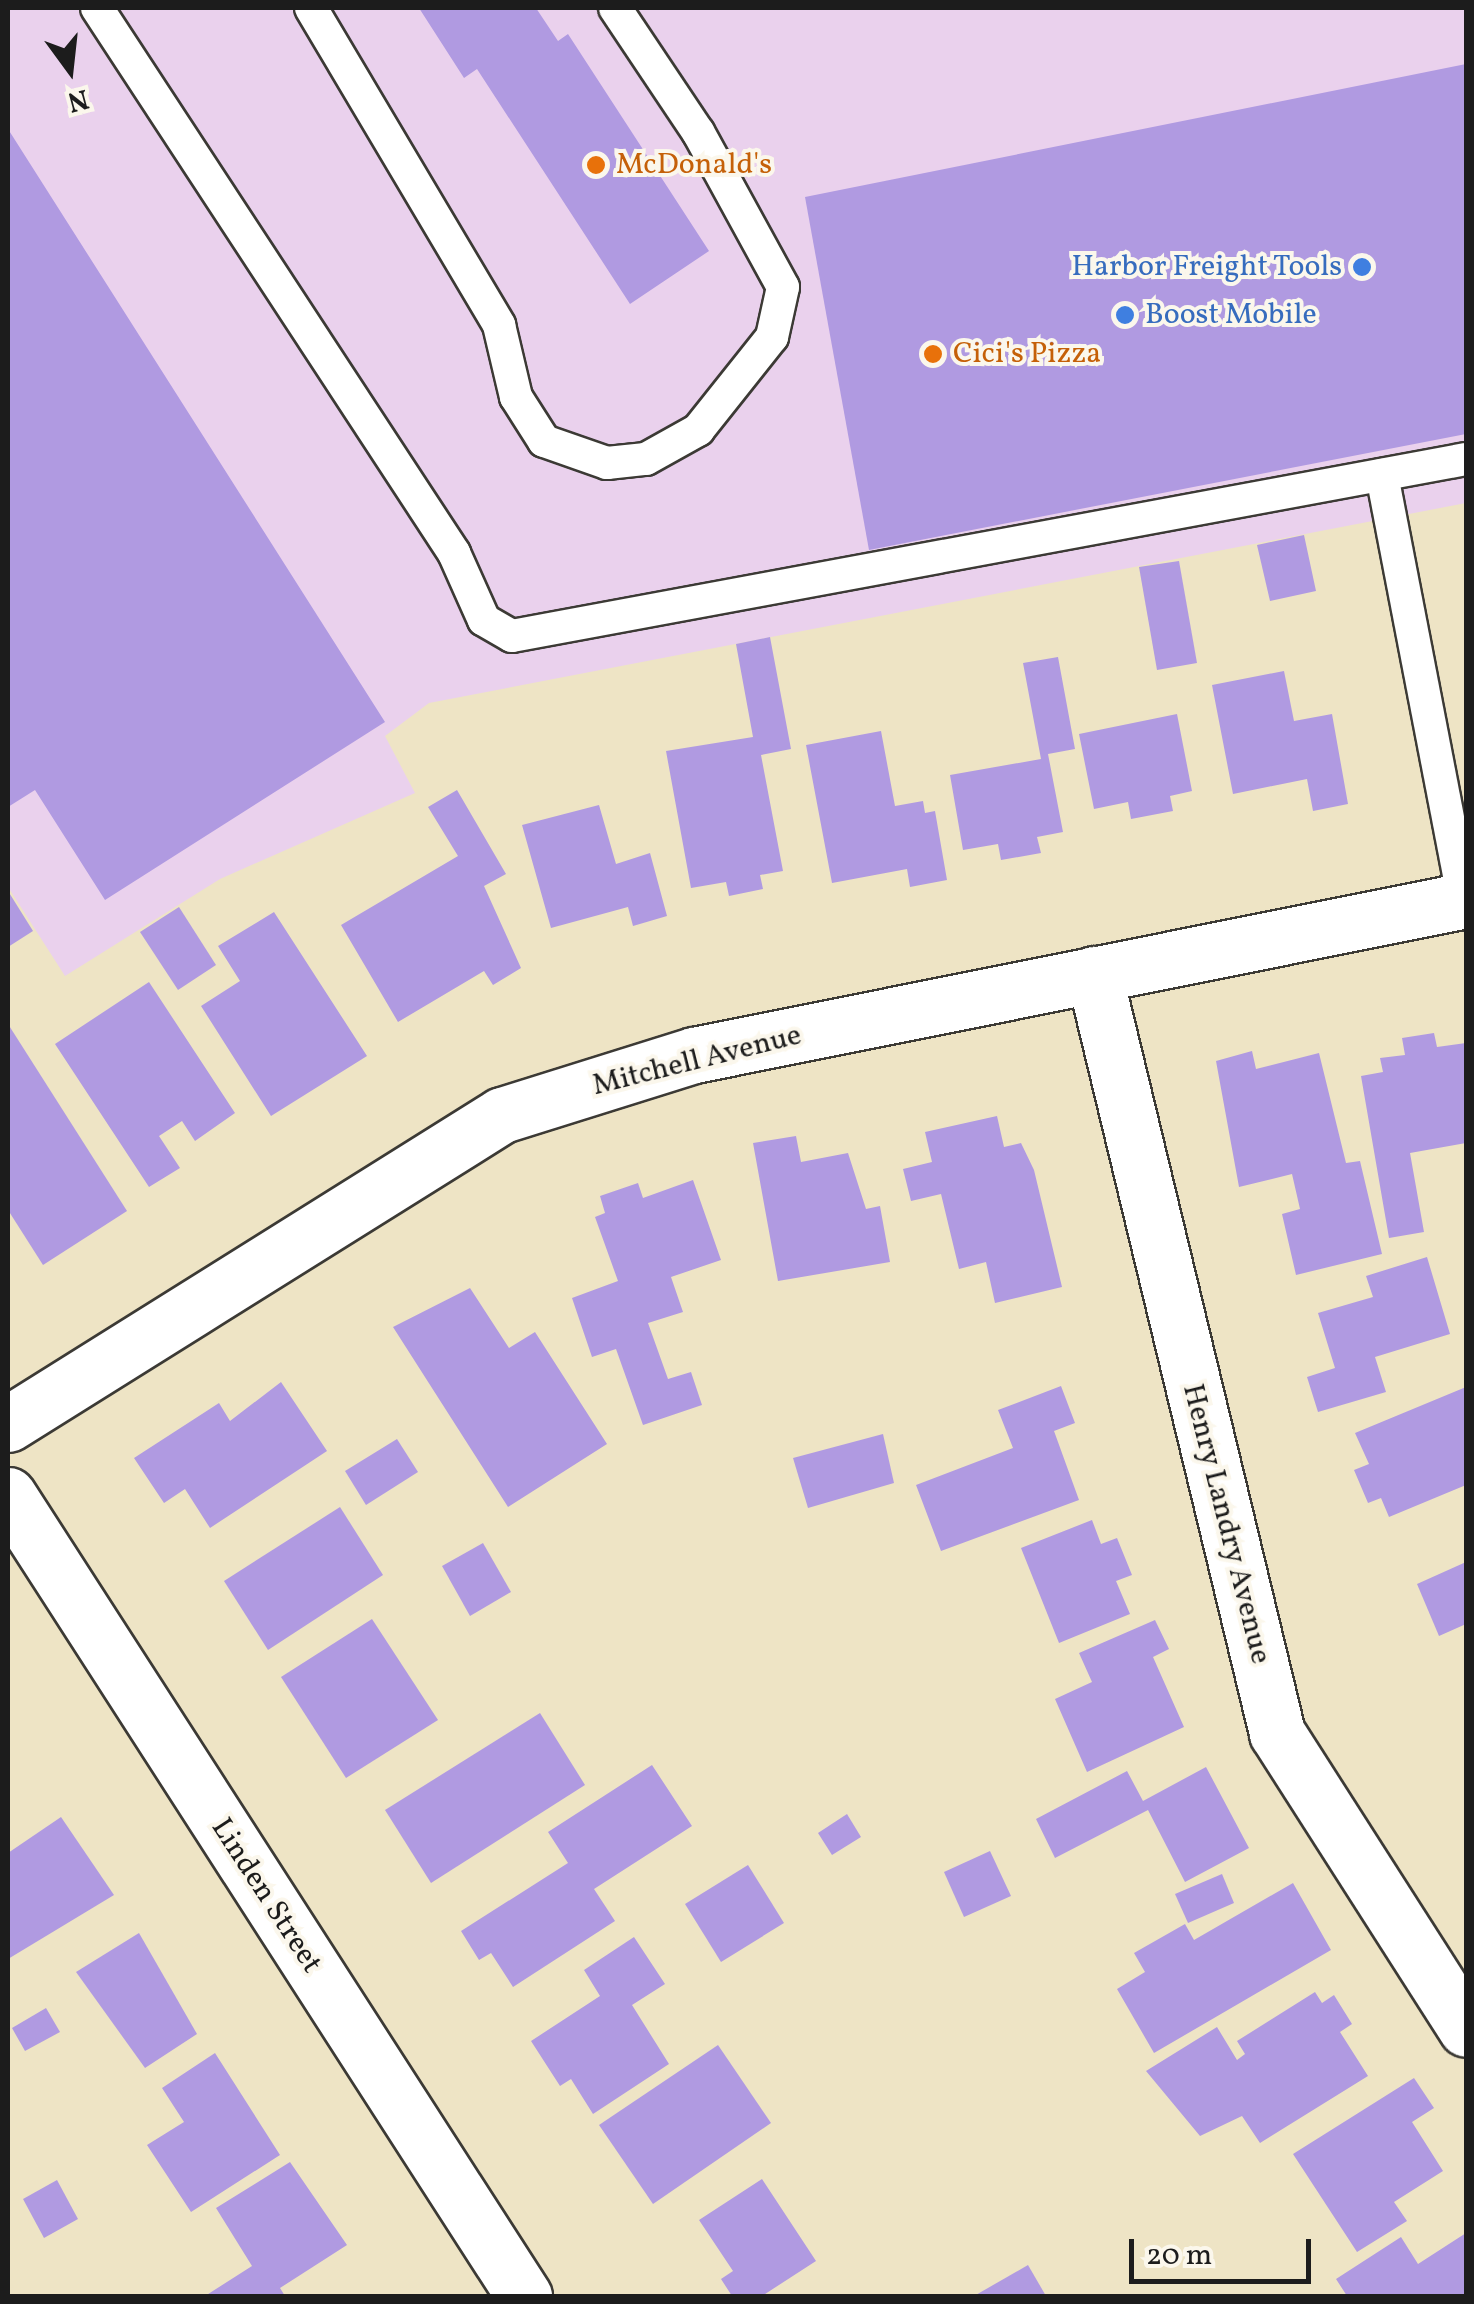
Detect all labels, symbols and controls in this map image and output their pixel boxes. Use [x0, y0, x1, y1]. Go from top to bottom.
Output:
north arrow [20, 20, 120, 120]
text: N [63, 78, 93, 121]
place label: McDonald's [616, 147, 772, 183]
marker: McDonald's [585, 154, 607, 176]
place label: Harbor Freight Tools [1071, 249, 1342, 285]
marker: Harbor Freight Tools [1351, 256, 1373, 278]
place label: Boost Mobile [1145, 297, 1317, 333]
marker: Boost Mobile [1114, 304, 1136, 326]
place label: Cici's Pizza [953, 336, 1101, 372]
marker: Cici's Pizza [922, 343, 944, 365]
street label: Mitchell Avenue [589, 1018, 805, 1104]
street label: Henry Landry Avenue [1174, 1379, 1278, 1669]
street label: Linden Street [203, 1812, 329, 1980]
scale bar [1134, 2219, 1316, 2281]
text: 20 m [1146, 2235, 1212, 2277]

